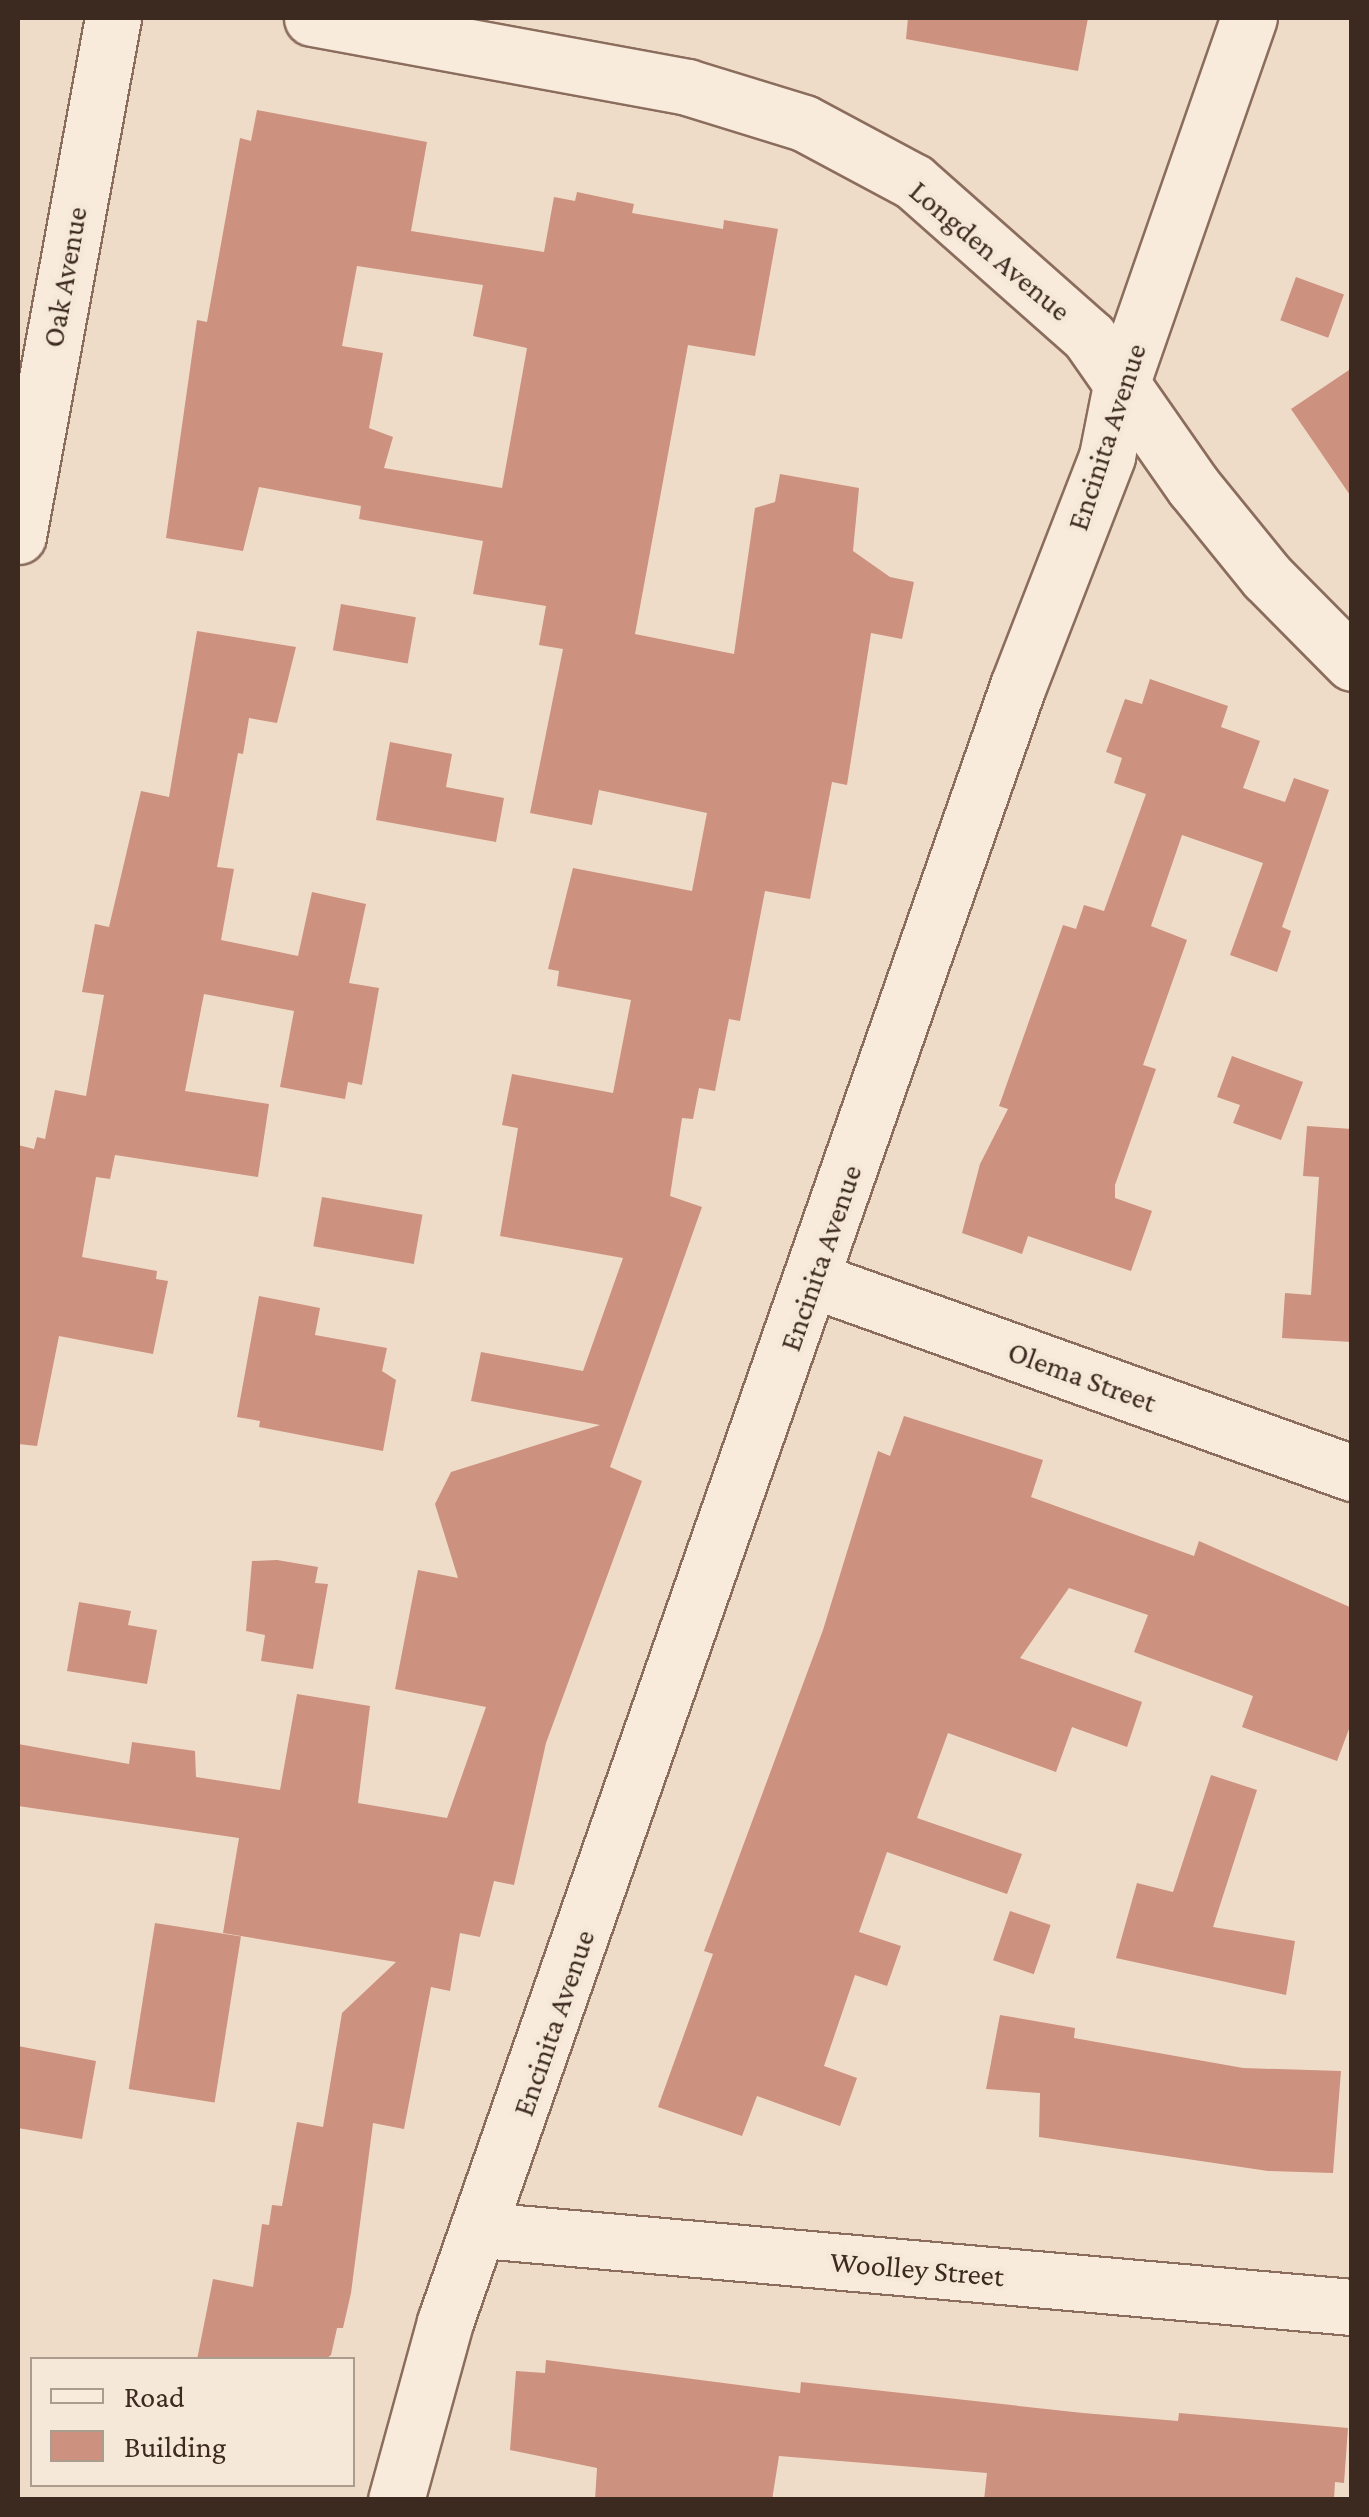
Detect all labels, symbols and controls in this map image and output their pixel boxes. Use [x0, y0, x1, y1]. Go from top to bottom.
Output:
street label: Longden Avenue [902, 173, 1078, 329]
street label: Oak Avenue [35, 204, 95, 350]
street label: Encinita Avenue [1060, 339, 1154, 535]
street label: Encinita Avenue [772, 1160, 870, 1356]
street label: Olema Street [1003, 1334, 1161, 1420]
street label: Encinita Avenue [505, 1925, 603, 2121]
street label: Woolley Street [828, 2243, 1006, 2295]
legend [30, 2357, 355, 2487]
text: Road [124, 2380, 185, 2413]
text: Building [124, 2430, 226, 2463]

